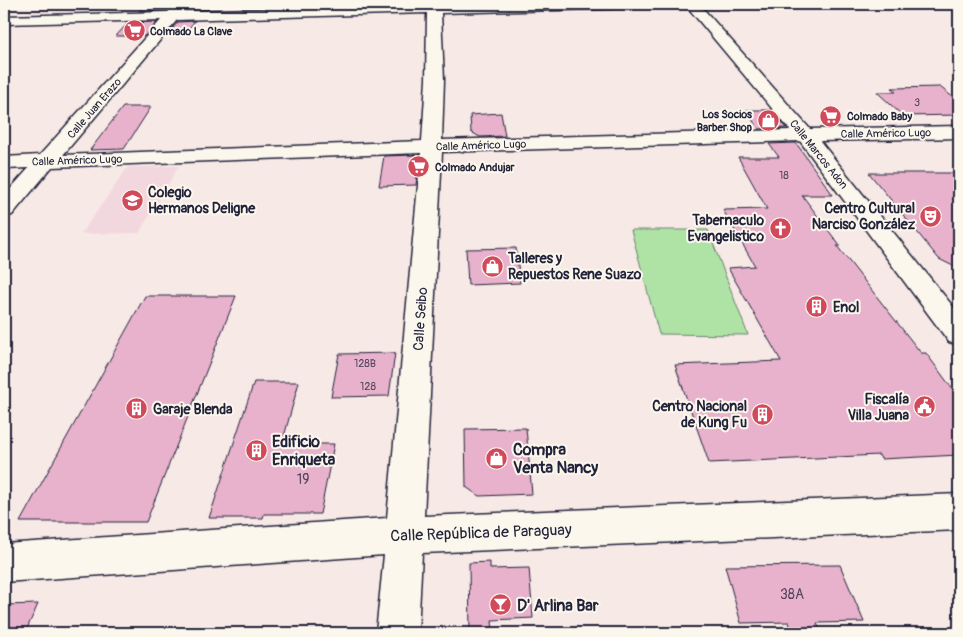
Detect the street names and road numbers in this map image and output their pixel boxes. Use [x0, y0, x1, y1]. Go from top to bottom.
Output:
street label: Calle Juan Erazo [65, 75, 124, 141]
street label: Calle Marcos Adon [787, 117, 850, 191]
street label: Calle Américo Lugo [841, 126, 931, 141]
street label: Calle Américo Lugo [436, 137, 527, 154]
street label: Calle Américo Lugo [32, 152, 123, 169]
street label: Calle Seibo [410, 286, 431, 351]
street label: Calle República de Paraguay [390, 520, 572, 546]

